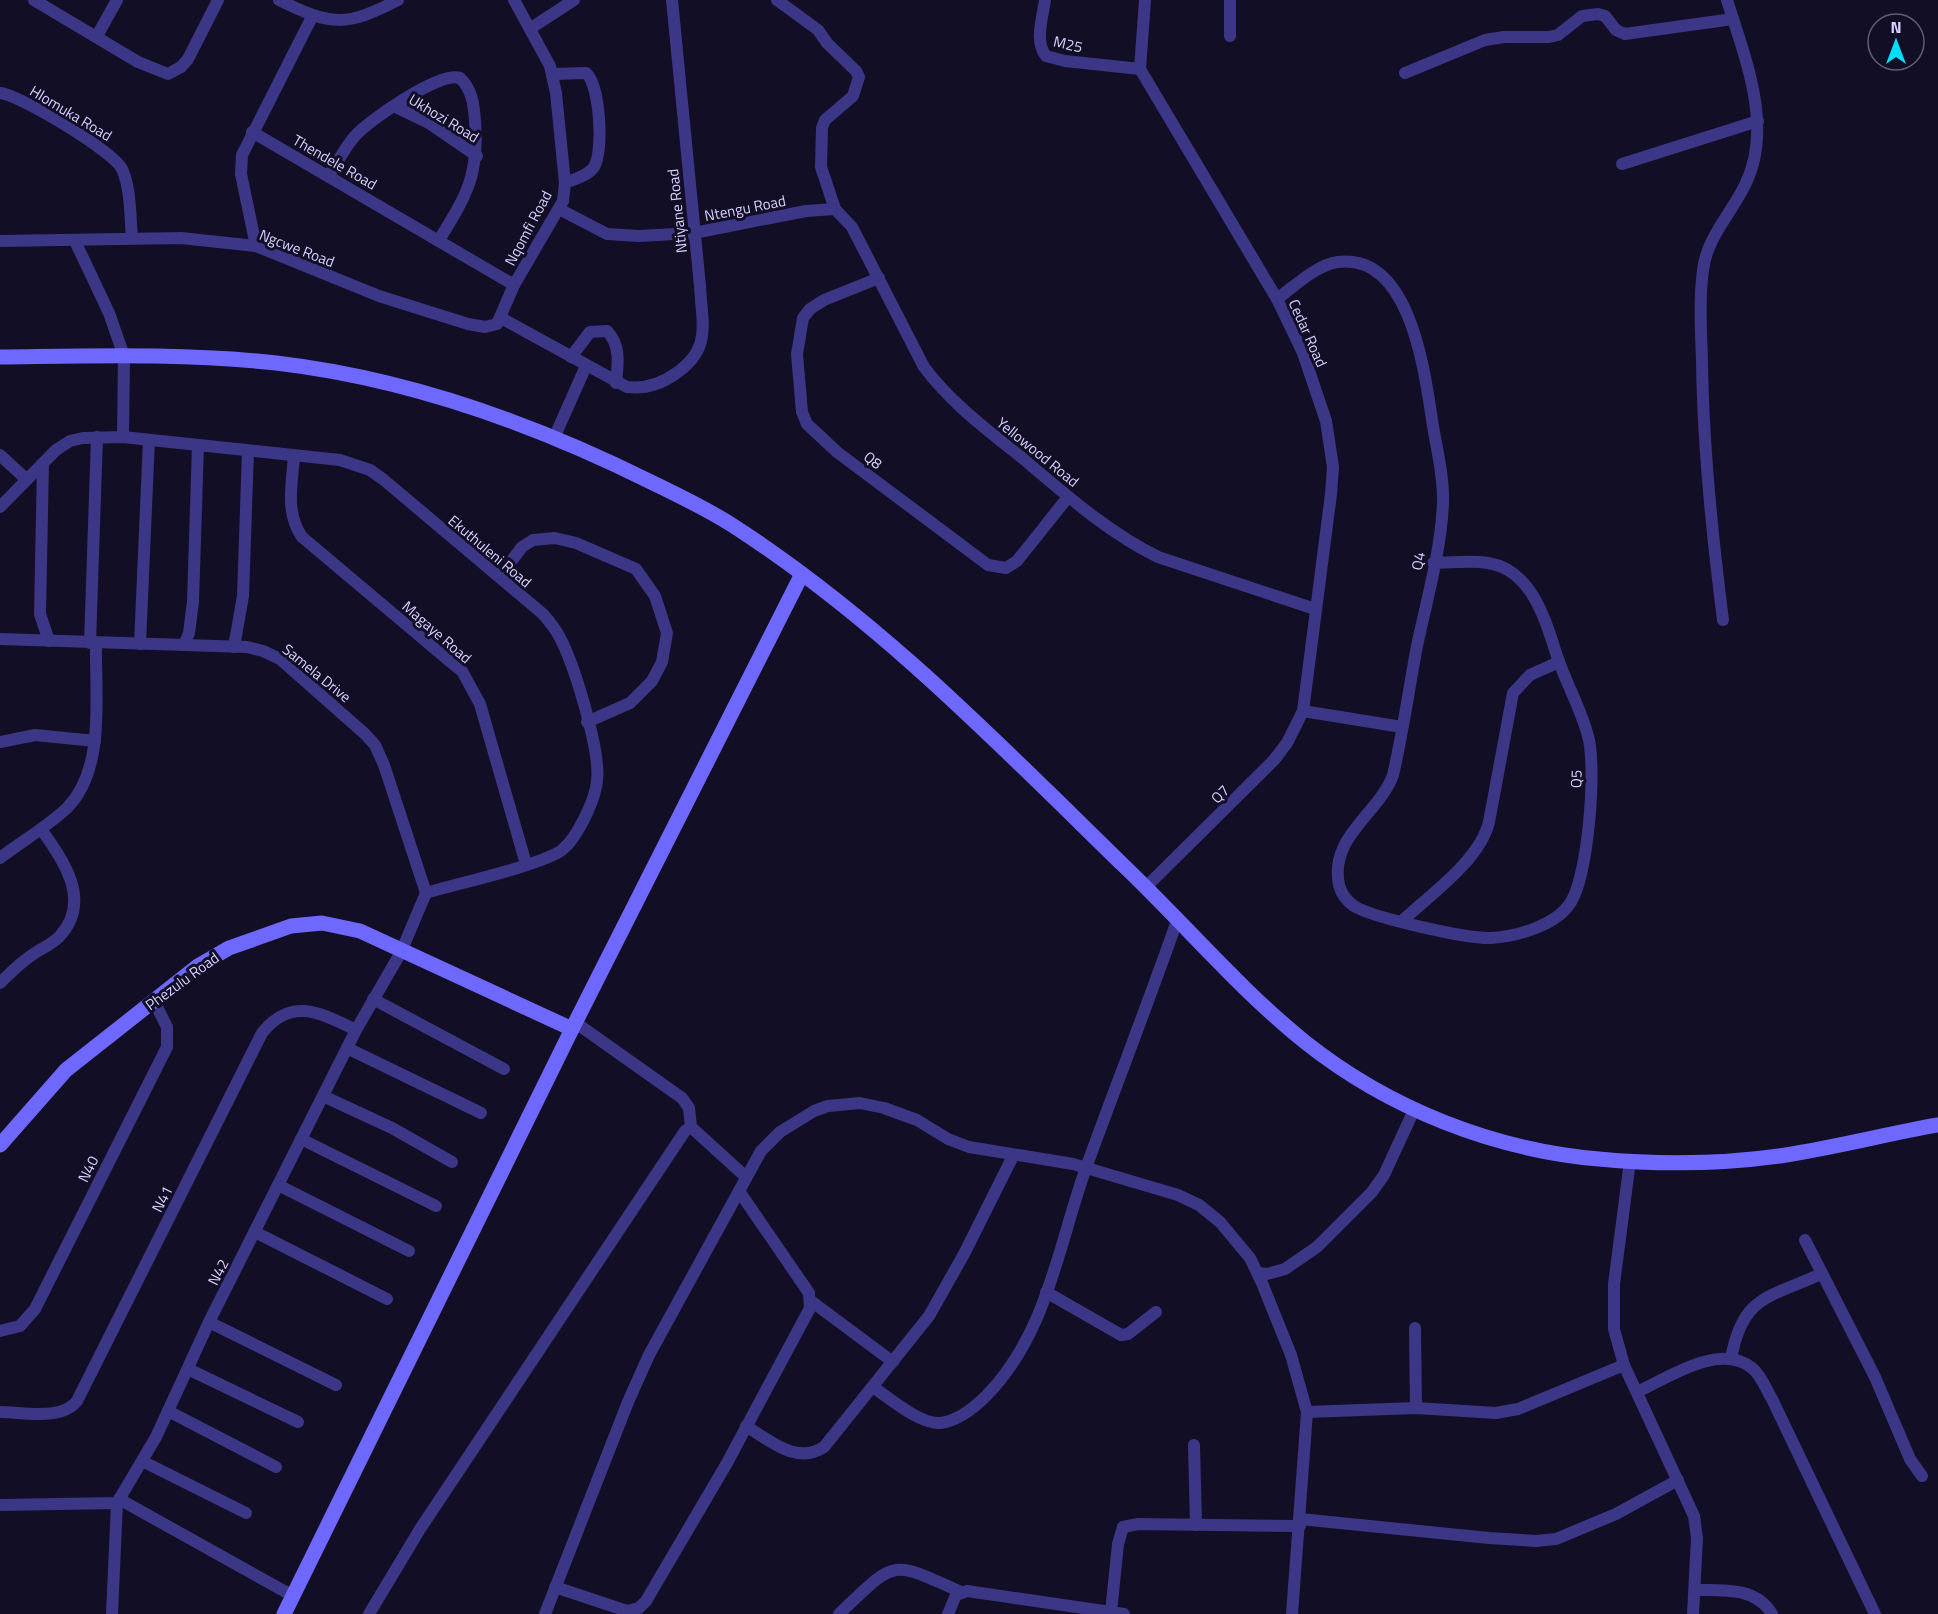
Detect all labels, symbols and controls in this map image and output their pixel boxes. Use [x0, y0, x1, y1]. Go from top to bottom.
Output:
north arrow [1866, 12, 1926, 72]
text: N [1890, 15, 1902, 39]
street label: M25 [1051, 29, 1085, 59]
street label: Hlomuka Road [25, 79, 117, 147]
street label: Ukhozi Road [404, 88, 484, 148]
street label: Thendele Road [289, 129, 381, 195]
street label: Ntiyane Road [661, 168, 693, 254]
street label: Nqomfi Road [498, 186, 558, 270]
street label: Ntengu Road [702, 189, 788, 227]
street label: Ngcwe Road [256, 223, 338, 273]
street label: Cedar Road [1283, 295, 1333, 371]
street label: Yellowood Road [992, 412, 1084, 492]
street label: Q8 [859, 445, 887, 475]
street label: Ekuthuleni Road [443, 509, 537, 593]
street label: Q4 [1405, 550, 1431, 572]
street label: Magaye Road [397, 595, 477, 669]
street label: Samela Drive [278, 638, 356, 708]
street label: Q5 [1564, 770, 1588, 788]
street label: Q7 [1205, 779, 1235, 809]
street label: Phezulu Road [140, 946, 224, 1016]
street label: N40 [72, 1152, 104, 1186]
street label: N41 [146, 1182, 178, 1216]
street label: N42 [202, 1255, 234, 1289]

